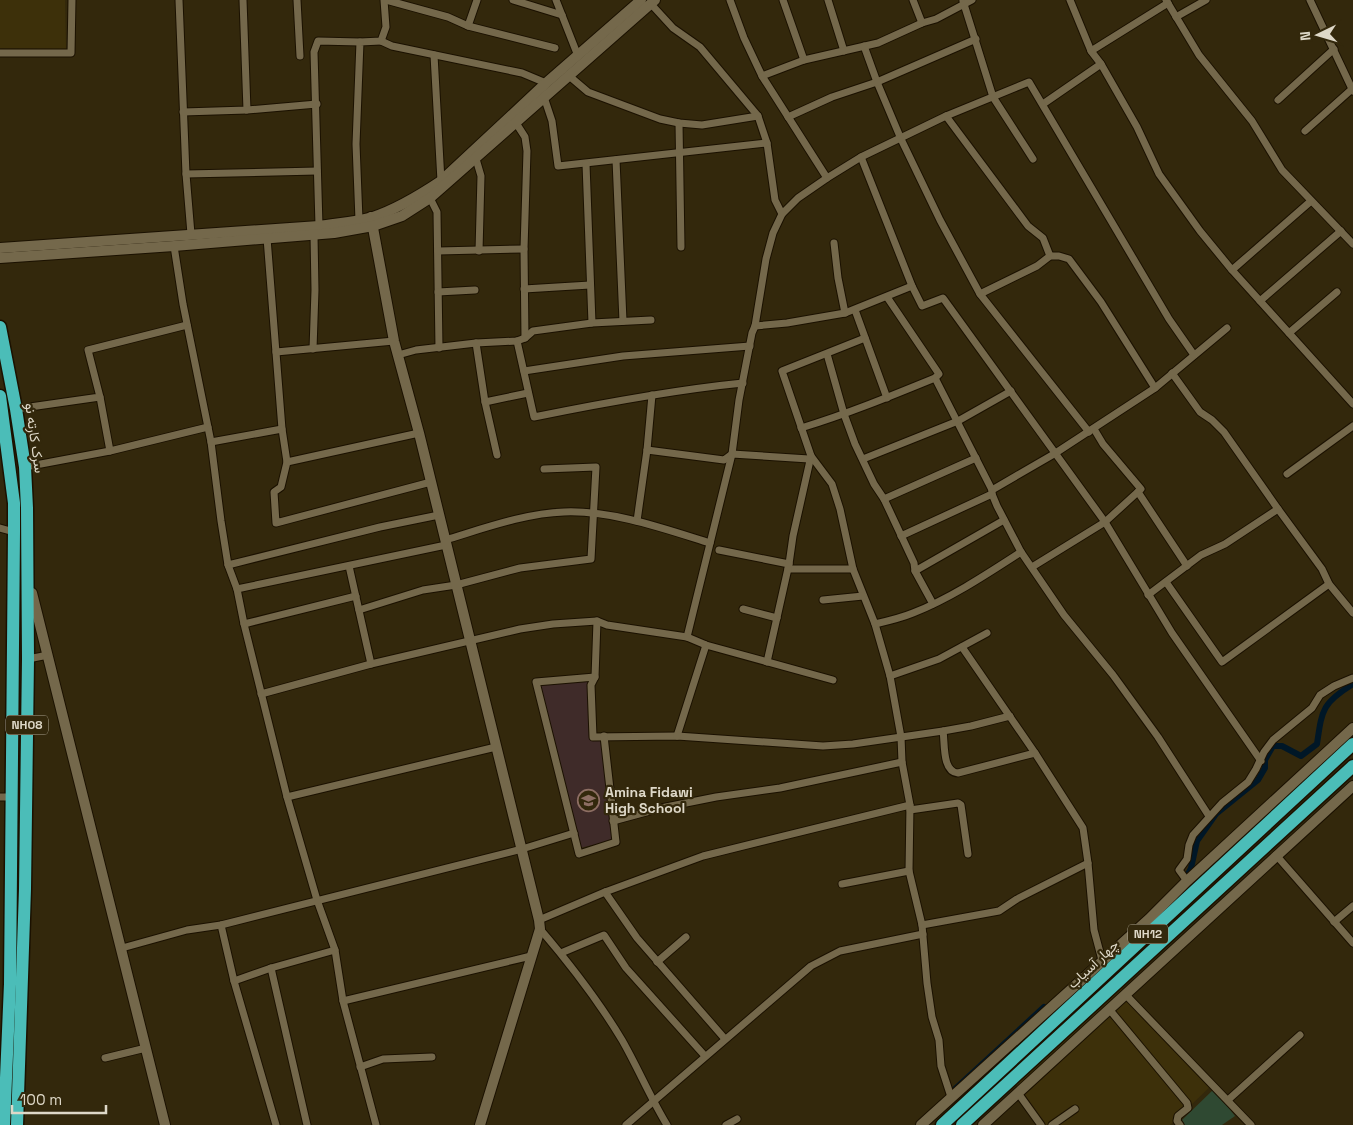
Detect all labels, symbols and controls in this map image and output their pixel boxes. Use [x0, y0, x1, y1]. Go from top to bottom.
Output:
north arrow [1293, 10, 1343, 60]
text: N [1296, 31, 1314, 42]
street label: سرک کارته نو [21, 402, 49, 474]
road number: NH08 [6, 716, 48, 734]
place label: Amina Fidawi High School [605, 783, 693, 817]
school or university icon: Amina Fidawi High School [577, 788, 601, 812]
road number: NH12 [1128, 924, 1168, 944]
street label: چهار آسیاب [1064, 936, 1123, 993]
scale bar [12, 1082, 106, 1114]
text: 100 m [20, 1090, 62, 1109]

